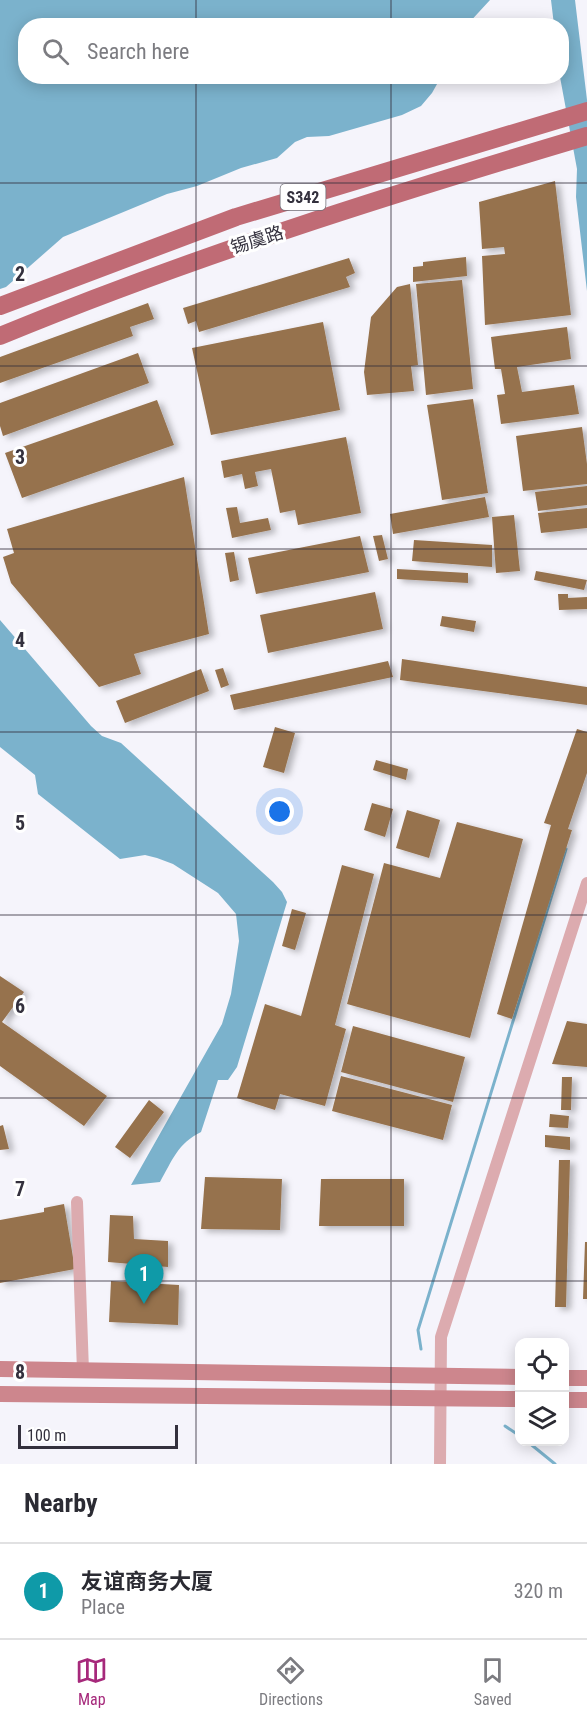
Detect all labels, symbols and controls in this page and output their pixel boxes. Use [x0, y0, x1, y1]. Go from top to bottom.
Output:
search box [18, 18, 569, 84]
icon: search [39, 35, 72, 68]
text: Search here [87, 39, 189, 64]
road number: S342 [280, 184, 326, 210]
street label: 锡虞路 [228, 221, 286, 258]
text: 2 [15, 262, 25, 286]
text: 3 [15, 445, 25, 469]
text: 4 [15, 628, 25, 652]
your location [265, 797, 294, 826]
text: 5 [15, 811, 25, 835]
text: 6 [15, 994, 25, 1018]
text: 7 [15, 1177, 25, 1201]
pin: 1 [124, 1254, 164, 1304]
map controls [515, 1338, 569, 1446]
button: locate [515, 1338, 569, 1392]
text: 8 [15, 1360, 25, 1384]
button: layers [515, 1392, 569, 1446]
scale bar [18, 1422, 178, 1450]
text: 100 m [27, 1426, 66, 1445]
text: Nearby [24, 1488, 98, 1518]
text: 友谊商务大厦 [81, 1569, 213, 1594]
text: 1 [38, 1579, 49, 1603]
text: 320 m [514, 1579, 563, 1603]
text: Place [81, 1595, 125, 1619]
tab: Map [75, 1654, 108, 1709]
tab: Directions [259, 1654, 323, 1709]
tab: Saved [474, 1654, 512, 1709]

